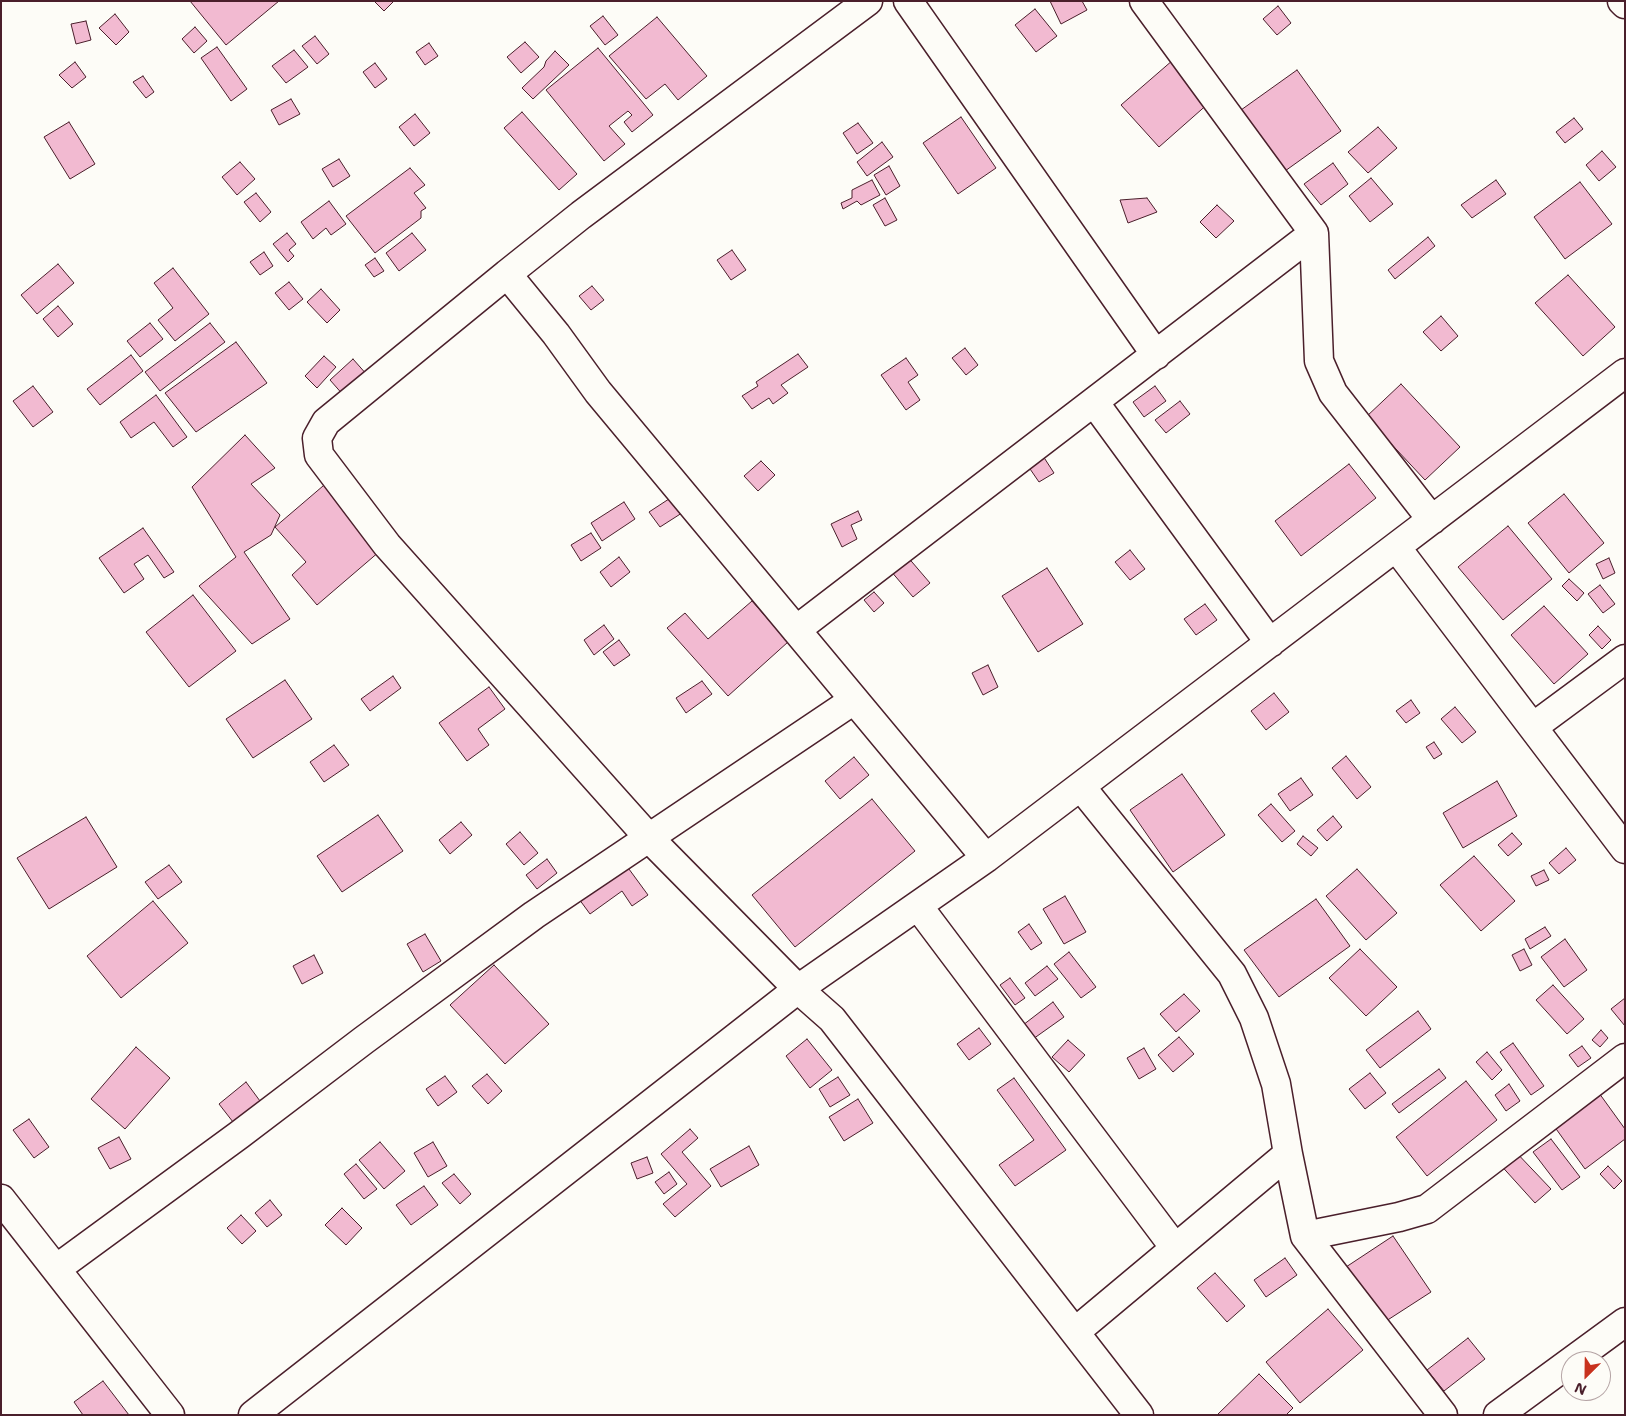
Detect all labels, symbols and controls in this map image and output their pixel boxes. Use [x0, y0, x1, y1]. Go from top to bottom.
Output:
north arrow [1561, 1351, 1611, 1401]
text: N [1572, 1378, 1589, 1399]

